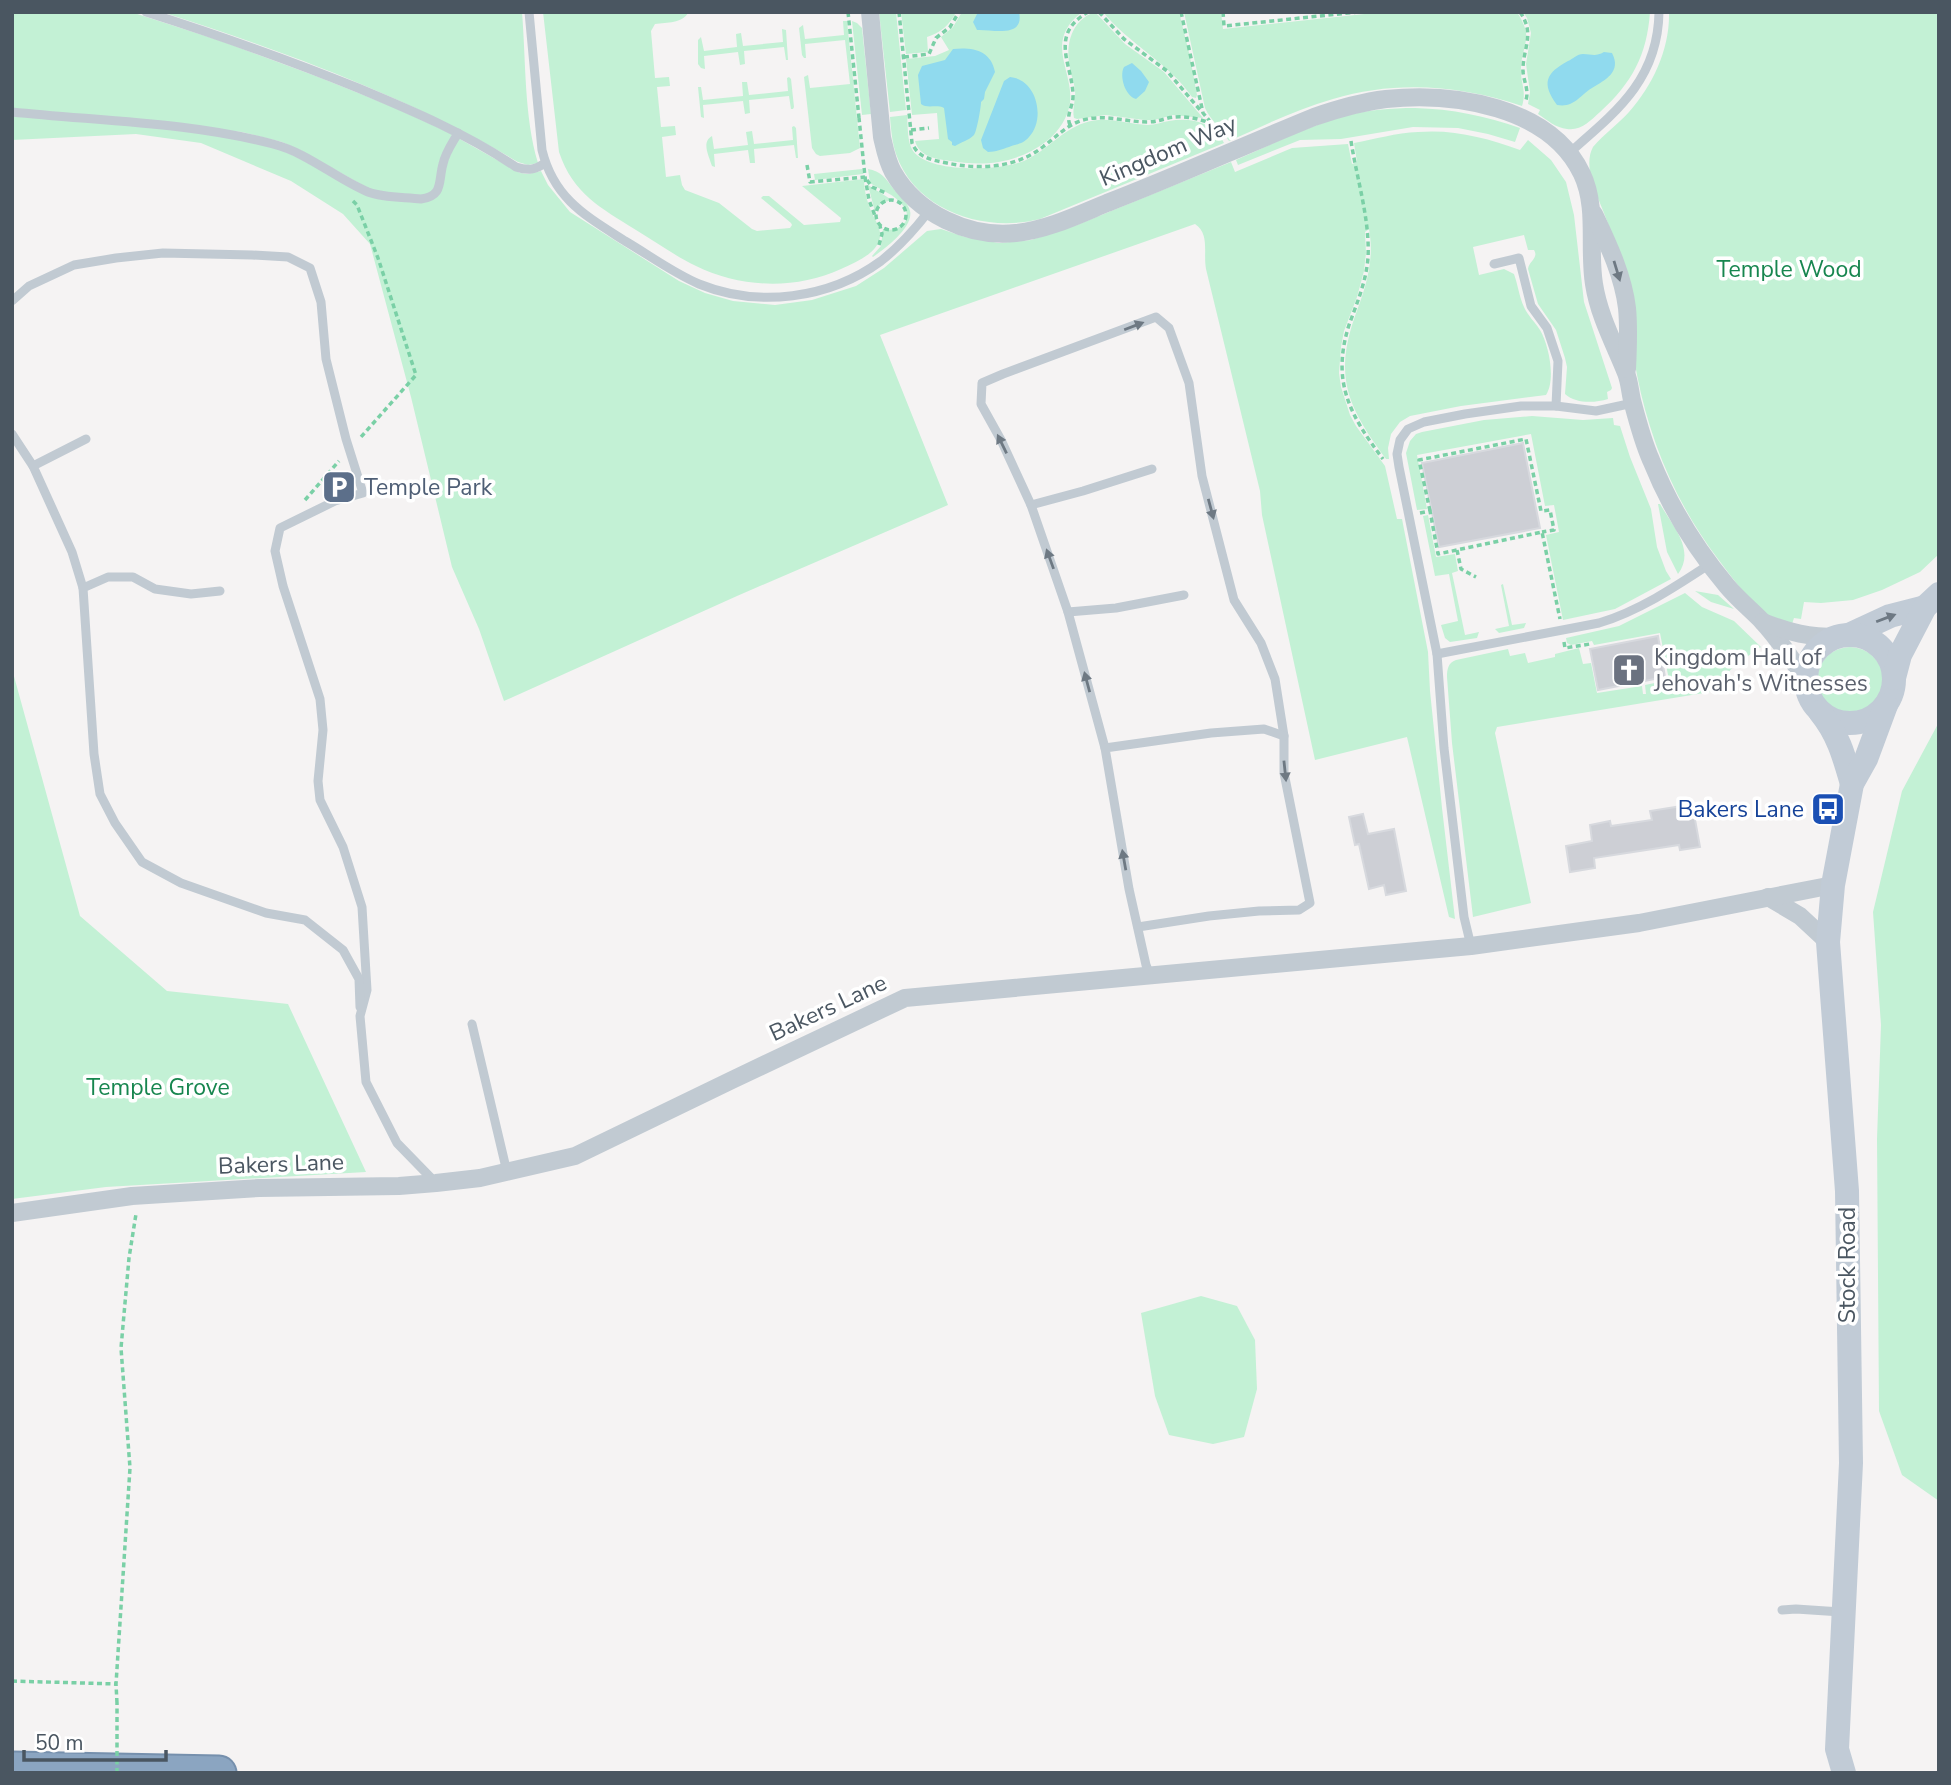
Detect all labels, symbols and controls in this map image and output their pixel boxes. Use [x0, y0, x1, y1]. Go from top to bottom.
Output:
street label: Kingdom Way [1095, 108, 1241, 194]
park label: Temple Wood [1716, 254, 1862, 285]
one-way arrow [1613, 260, 1623, 281]
one-way arrow [1123, 320, 1144, 331]
one-way arrow [996, 434, 1007, 454]
parking icon: Temple Park [320, 468, 358, 506]
place label: Temple Park [364, 472, 493, 503]
one-way arrow [1206, 498, 1217, 520]
one-way arrow [1044, 548, 1055, 569]
one-way arrow [1875, 613, 1896, 624]
place label: Kingdom Hall of Jehovah's Witnesses [1653, 642, 1868, 699]
church icon: Kingdom Hall of Jehovah's Witnesses [1610, 651, 1648, 689]
one-way arrow [1081, 671, 1092, 693]
one-way arrow [1280, 760, 1291, 782]
bus stop icon: Bakers Lane [1809, 790, 1847, 828]
place label: Bakers Lane [1678, 794, 1804, 825]
one-way arrow [1119, 849, 1130, 871]
street label: Bakers Lane [764, 967, 892, 1049]
park label: Temple Grove [86, 1072, 230, 1103]
street label: Bakers Lane [217, 1146, 345, 1182]
street label: Stock Road [1832, 1207, 1863, 1323]
scale bar [24, 1718, 166, 1762]
text: 50 m [35, 1729, 84, 1757]

